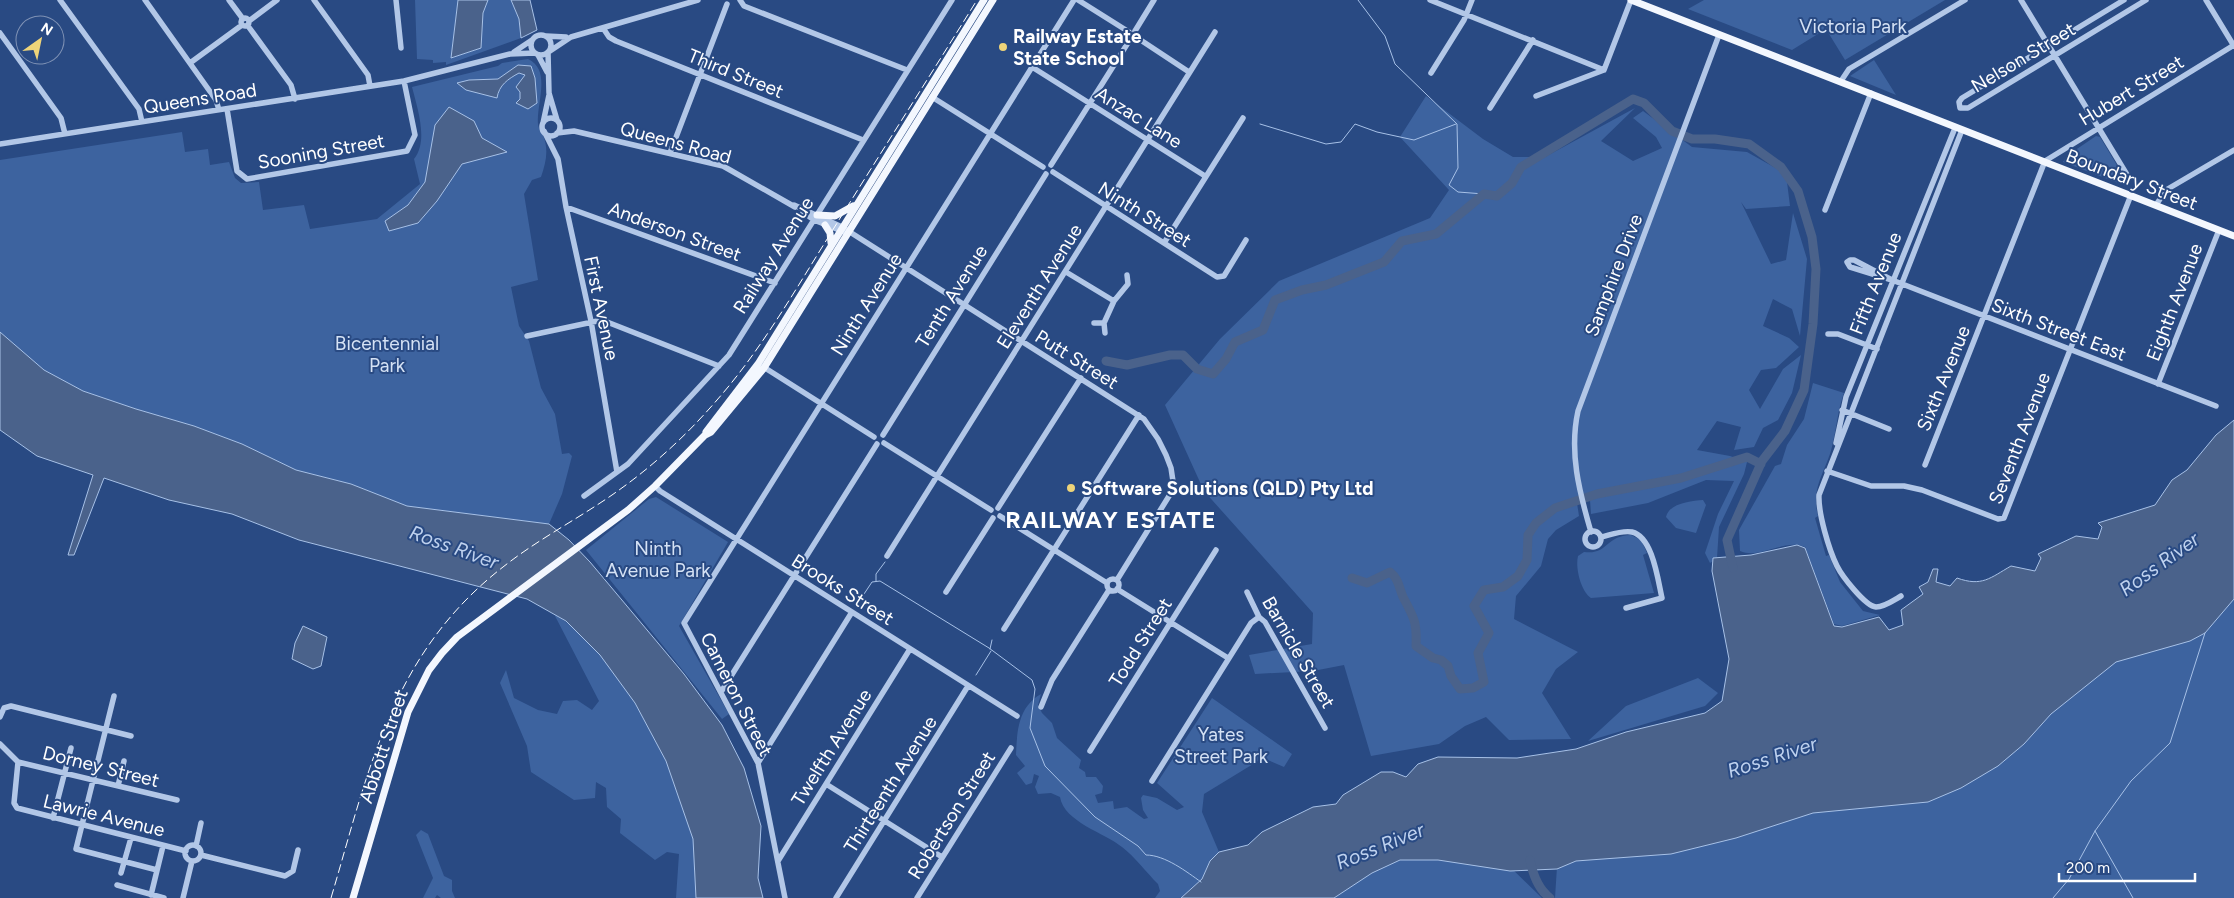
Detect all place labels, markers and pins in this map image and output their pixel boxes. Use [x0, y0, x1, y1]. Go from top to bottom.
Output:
place label: Railway Estate State School [1013, 25, 1142, 70]
marker: Railway Estate State School [997, 41, 1009, 53]
place label: Software Solutions (QLD) Pty Ltd [1081, 477, 1374, 500]
marker: Software Solutions (QLD) Pty Ltd [1065, 482, 1077, 494]

